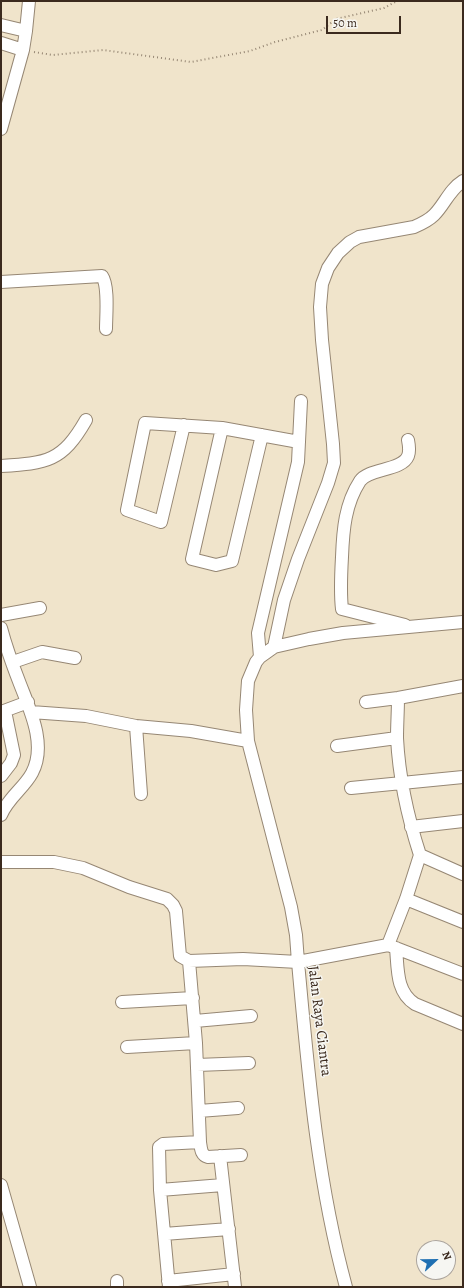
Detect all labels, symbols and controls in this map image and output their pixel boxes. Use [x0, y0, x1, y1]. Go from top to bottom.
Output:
scale bar [328, 8, 403, 34]
text: 50 m [333, 15, 357, 31]
street label: Jalan Raya Ciantra [303, 965, 335, 1077]
north arrow [416, 1240, 456, 1280]
text: N [438, 1249, 455, 1262]

